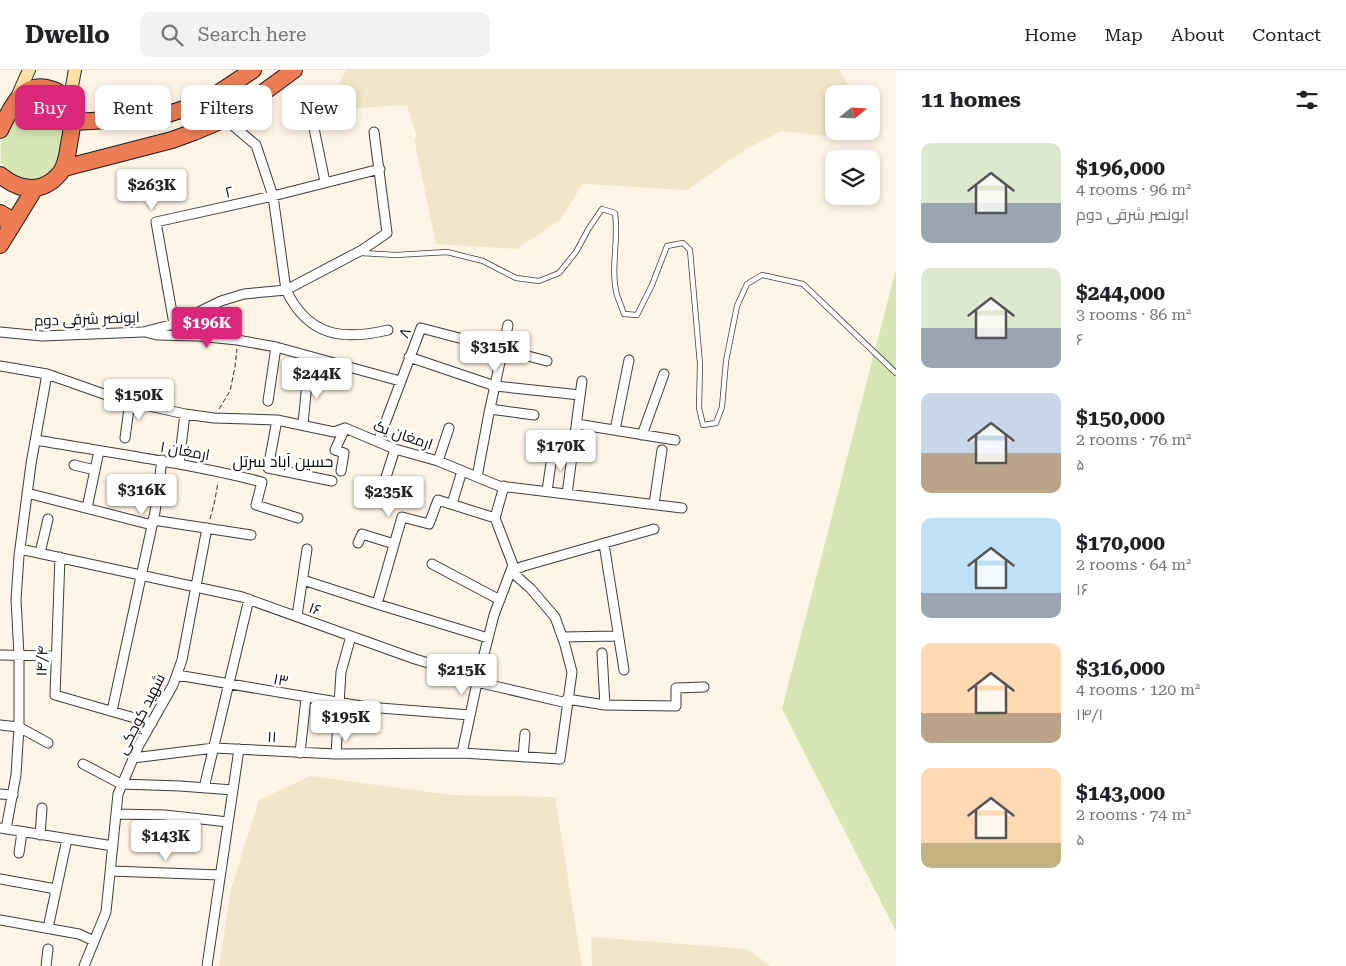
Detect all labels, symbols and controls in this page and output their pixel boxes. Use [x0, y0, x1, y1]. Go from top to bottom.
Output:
search box [140, 12, 490, 57]
text: Dwello [25, 21, 110, 49]
icon: search [158, 21, 186, 49]
text: Search here [198, 23, 307, 46]
text: Home [1024, 24, 1076, 45]
text: Map [1104, 24, 1143, 45]
text: About [1171, 24, 1224, 45]
text: Contact [1252, 24, 1321, 45]
chip: Buy [15, 85, 85, 130]
chip: Rent [95, 85, 171, 130]
chip: Filters [181, 85, 272, 130]
chip: New [282, 85, 356, 130]
north arrow [825, 85, 880, 140]
map controls [825, 85, 880, 205]
icon: filters [1293, 86, 1321, 114]
text: 11 homes [921, 88, 1021, 112]
button: layers [825, 150, 880, 205]
text: $196,000 [1076, 156, 1165, 180]
icon: home [961, 163, 1021, 223]
pin: $263K [117, 168, 187, 211]
text: $263K [128, 175, 176, 194]
text: 4 rooms · 96 m² [1076, 180, 1191, 199]
street label: ۲ [223, 182, 235, 202]
text: ابونصر شرقی دوم [1076, 205, 1189, 224]
text: $244,000 [1076, 281, 1165, 305]
icon: home [961, 288, 1021, 348]
text: 3 rooms · 86 m² [1076, 305, 1191, 324]
pin: $196K [172, 306, 242, 349]
street label: ابونصر شرقی دوم [34, 308, 140, 331]
text: $196K [183, 313, 231, 332]
street label: ۸ [395, 325, 415, 341]
pin: $315K [460, 330, 530, 373]
text: ۶ [1076, 330, 1084, 349]
text: $315K [471, 337, 519, 356]
pin: $244K [282, 358, 352, 400]
text: $244K [293, 364, 341, 383]
pin: $150K [104, 378, 174, 421]
text: $150K [115, 385, 163, 404]
text: $150,000 [1076, 406, 1165, 430]
icon: home [961, 413, 1021, 473]
street label: ارمغان یک [371, 416, 435, 454]
pin: $170K [526, 430, 596, 472]
text: 2 rooms · 76 m² [1076, 430, 1191, 449]
text: $170K [537, 436, 585, 455]
street label: ارمغان ۱ [159, 438, 211, 465]
district label: حسین آباد سرتل [233, 452, 333, 472]
text: ۵ [1076, 455, 1085, 474]
pin: $316K [107, 474, 177, 516]
pin: $235K [354, 476, 424, 518]
text: $316K [118, 480, 166, 499]
text: $235K [365, 482, 413, 501]
text: $170,000 [1076, 531, 1165, 555]
icon: home [961, 538, 1021, 598]
text: 2 rooms · 64 m² [1076, 555, 1191, 574]
text: ۱۶ [1076, 580, 1089, 599]
street label: ۱۶ [306, 599, 324, 619]
street label: ۱۴/۴ [32, 645, 52, 677]
pin: $215K [427, 654, 497, 696]
text: $316,000 [1076, 656, 1165, 680]
text: $215K [438, 660, 486, 679]
icon: home [961, 663, 1021, 723]
street label: ۱۳ [272, 670, 290, 690]
street label: شهید کوچکی [113, 671, 170, 758]
text: 4 rooms · 120 m² [1076, 680, 1200, 699]
pin: $195K [311, 700, 381, 743]
text: ۱۴/۱ [1076, 705, 1103, 724]
text: $195K [322, 707, 370, 726]
street label: ۱۱ [267, 728, 277, 746]
text: $143,000 [1076, 781, 1165, 805]
icon: home [961, 788, 1021, 848]
text: 2 rooms · 74 m² [1076, 805, 1191, 824]
pin: $143K [131, 820, 201, 862]
text: $143K [142, 826, 190, 845]
text: ۵ [1076, 830, 1085, 849]

